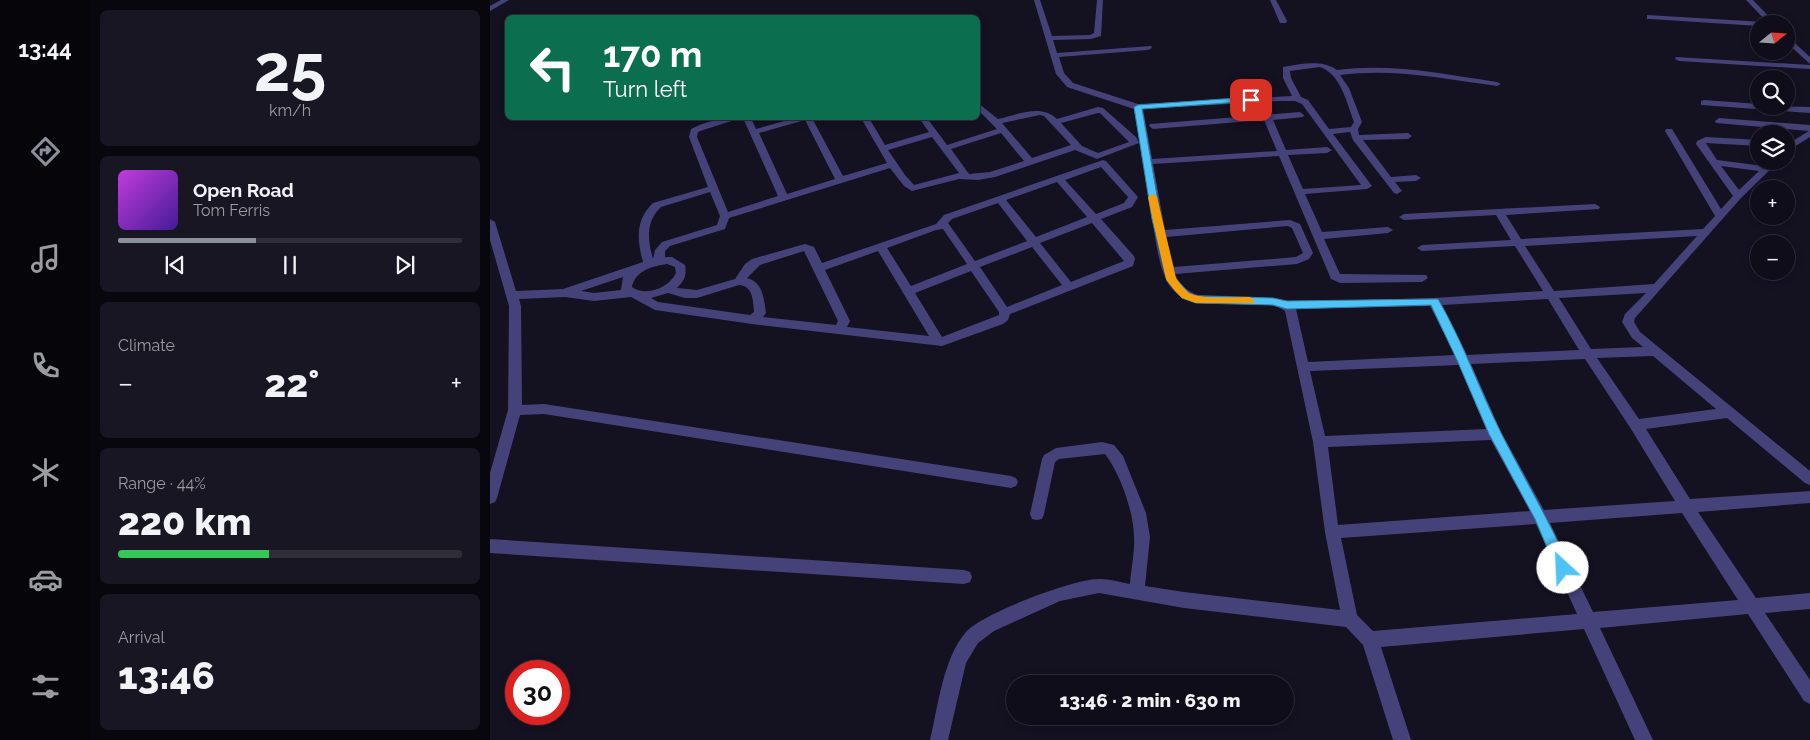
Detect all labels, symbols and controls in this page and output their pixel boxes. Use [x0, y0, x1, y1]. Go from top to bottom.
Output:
north arrow [1750, 15, 1795, 60]
map controls [1750, 15, 1795, 280]
text: 25 [254, 30, 326, 106]
text: 170 m [603, 34, 702, 75]
icon: left [520, 35, 585, 100]
text: 13:44 [18, 36, 72, 62]
button: search [1750, 70, 1795, 115]
text: Turn left [603, 76, 687, 102]
pin [1230, 79, 1272, 121]
icon: arrive [1237, 86, 1265, 114]
text: km/h [269, 101, 311, 120]
button: layers [1750, 125, 1795, 170]
icon: directions [28, 134, 63, 169]
text: Open Road [193, 179, 294, 201]
button: + [1750, 180, 1795, 225]
text: Tom Ferris [193, 201, 270, 220]
button: − [1750, 235, 1795, 280]
icon: music [28, 241, 63, 276]
icon: previous [161, 251, 189, 279]
icon: pause [276, 251, 304, 279]
icon: next [391, 251, 419, 279]
text: Climate [118, 336, 175, 355]
icon: phone [28, 348, 63, 383]
text: 22° [264, 361, 319, 406]
text: − [118, 367, 133, 400]
text: + [450, 367, 462, 400]
icon: climate [28, 455, 63, 490]
text: Range · 44% [118, 474, 206, 493]
text: 220 km [118, 499, 251, 544]
position arrow [1536, 541, 1588, 593]
icon: car [28, 562, 63, 597]
text: Arrival [118, 628, 165, 647]
text: 13:46 [118, 653, 215, 698]
speed limit sign: 30 [505, 660, 570, 725]
icon: filters [28, 669, 63, 704]
text: 13:46 · 2 min · 630 m [1059, 689, 1241, 711]

